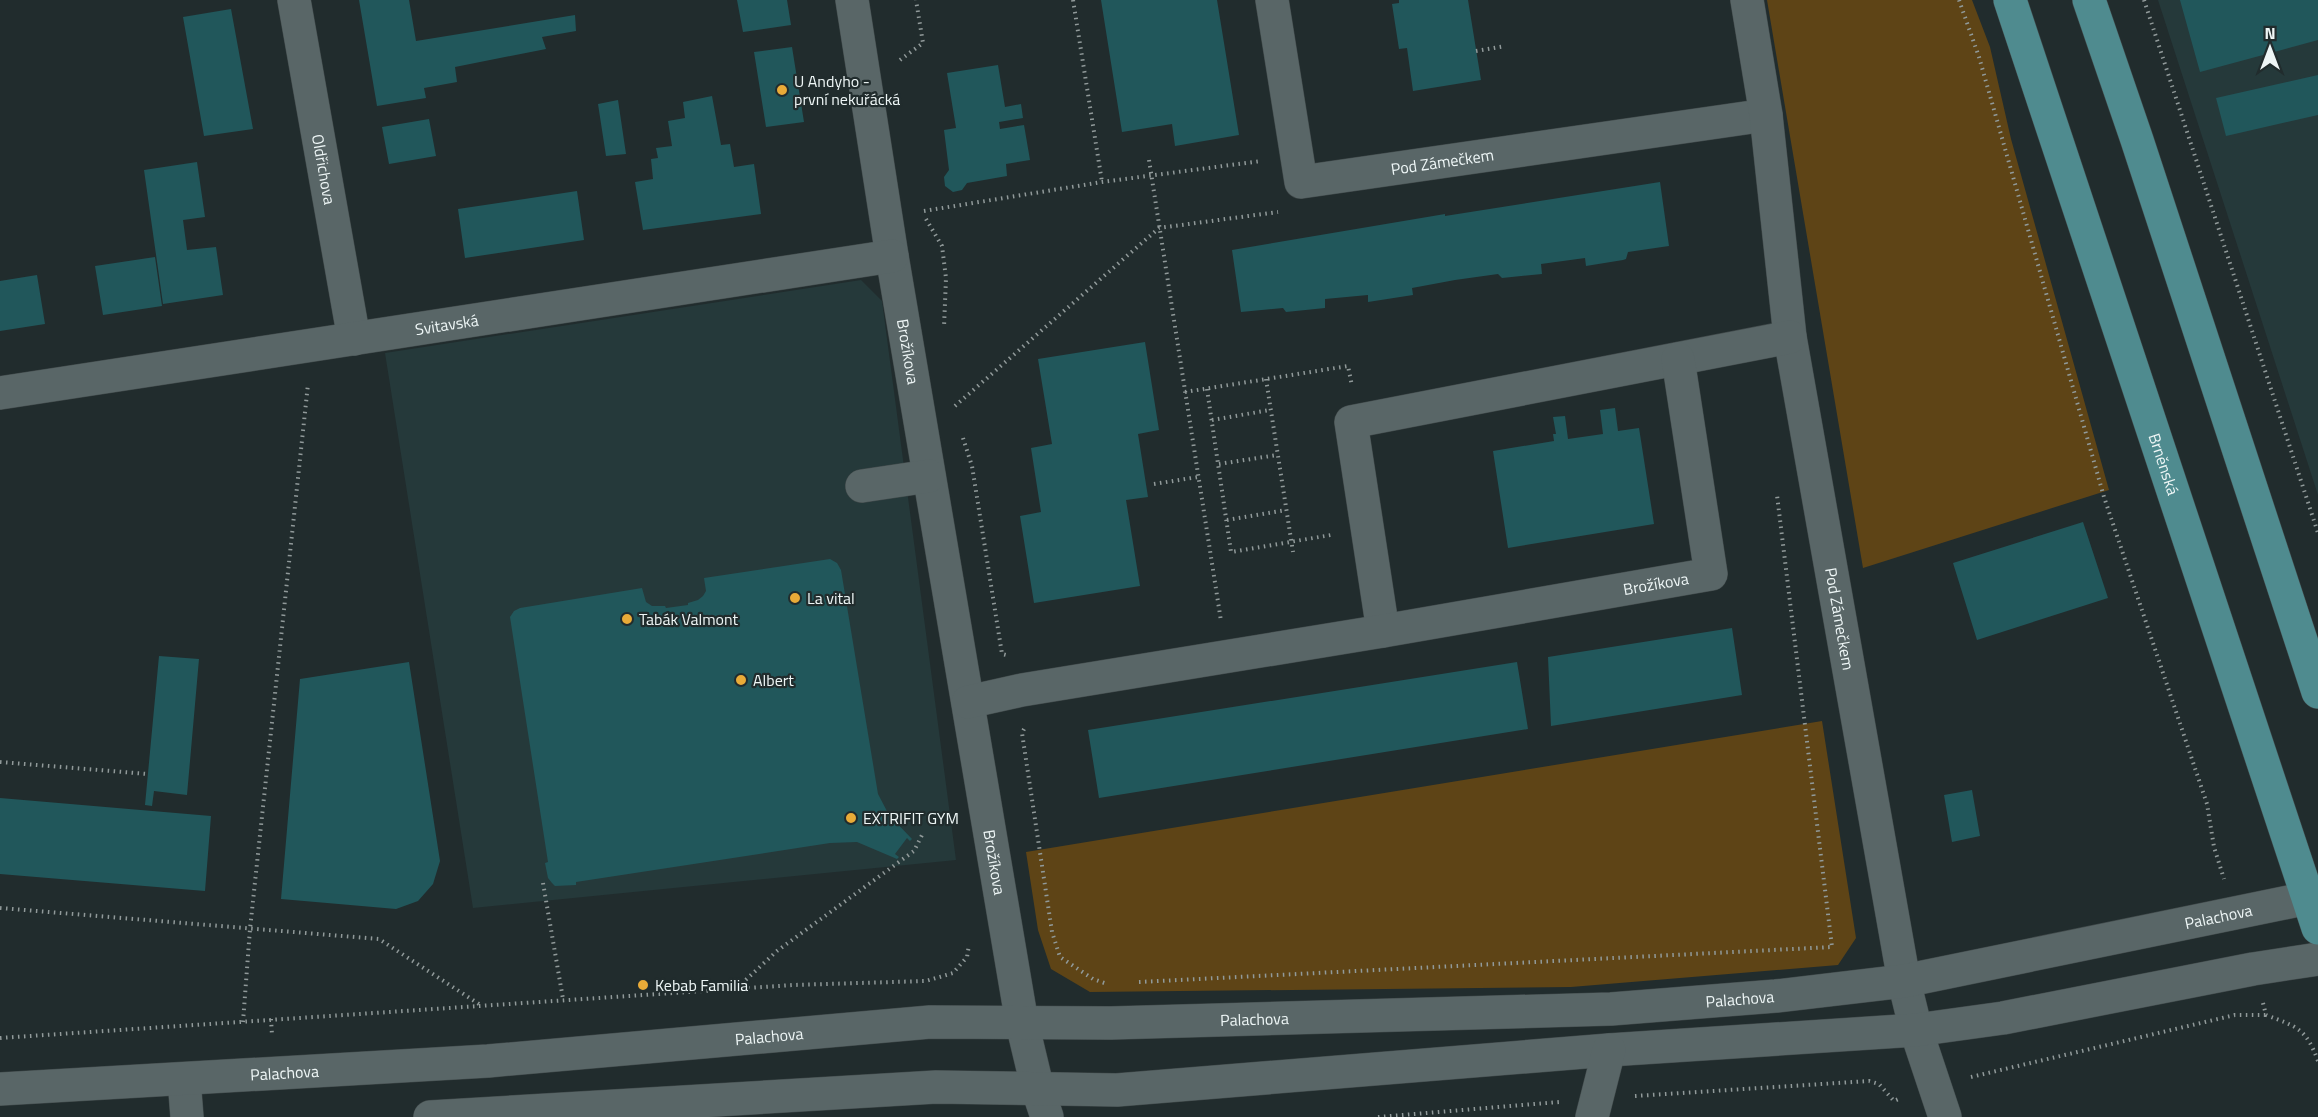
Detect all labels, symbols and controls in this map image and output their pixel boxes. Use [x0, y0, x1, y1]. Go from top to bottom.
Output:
north arrow [2240, 18, 2300, 78]
text: N [2264, 21, 2276, 45]
place label: U Andyho - první nekuřácká [794, 69, 900, 111]
marker: U Andyho - první nekuřácká [775, 83, 789, 97]
street label: Oldřichova [306, 132, 342, 207]
street label: Pod Zámečkem [1389, 142, 1495, 181]
street label: Svitavská [413, 308, 480, 341]
street label: Brožíkova [891, 317, 926, 386]
street label: Brněnská [2143, 430, 2185, 498]
street label: Brožíkova [1621, 566, 1690, 601]
street label: Pod Zámečkem [1819, 566, 1861, 672]
place label: La vital [807, 586, 855, 610]
marker: La vital [788, 591, 802, 605]
place label: Tabák Valmont [639, 607, 739, 631]
marker: Tabák Valmont [620, 612, 634, 626]
place label: Albert [753, 668, 794, 692]
marker: Albert [734, 673, 748, 687]
place label: EXTRIFIT GYM [863, 806, 959, 830]
marker: EXTRIFIT GYM [844, 811, 858, 825]
street label: Brožíkova [977, 828, 1012, 897]
street label: Palachova [2182, 898, 2254, 935]
place label: Kebab Familia [655, 973, 748, 997]
marker: Kebab Familia [636, 978, 650, 992]
street label: Palachova [1705, 984, 1775, 1014]
street label: Palachova [1220, 1006, 1289, 1032]
street label: Palachova [734, 1021, 804, 1051]
street label: Palachova [250, 1059, 320, 1087]

